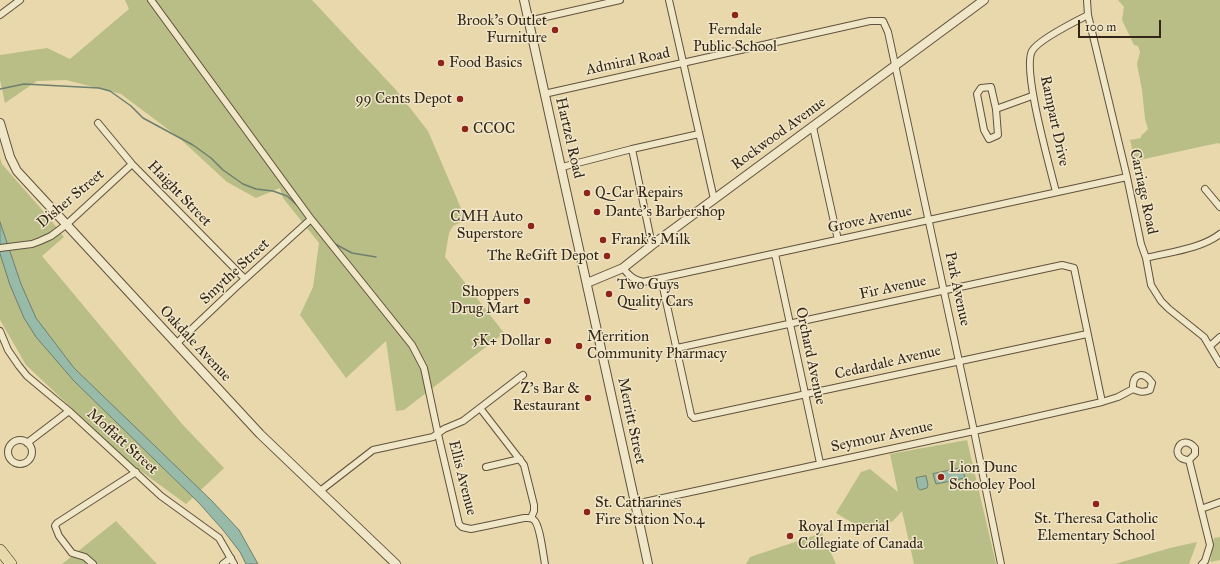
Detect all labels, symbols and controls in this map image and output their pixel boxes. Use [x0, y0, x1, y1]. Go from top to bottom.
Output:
marker: Ferndale Public School [730, 10, 740, 20]
place label: Brook's Outlet Furniture [457, 12, 547, 47]
scale bar [1080, 12, 1163, 38]
text: 100 m [1085, 20, 1116, 34]
place label: Ferndale Public School [693, 21, 777, 56]
marker: Brook's Outlet Furniture [550, 25, 560, 35]
street label: Admiral Road [584, 44, 672, 80]
place label: Food Basics [449, 54, 522, 72]
marker: Food Basics [436, 58, 446, 68]
street label: Rampart Drive [1036, 74, 1072, 168]
place label: 99 Cents Depot [356, 90, 452, 108]
marker: 99 Cents Depot [455, 94, 465, 104]
street label: Rockwood Avenue [728, 94, 830, 174]
street label: Hartzel Road [551, 96, 587, 180]
place label: CCOC [473, 120, 515, 138]
marker: CCOC [460, 124, 470, 134]
street label: Carriage Road [1125, 148, 1161, 236]
street label: Haight Street [143, 157, 215, 231]
street label: Disher Street [34, 166, 108, 232]
place label: Q-Car Repairs [595, 184, 683, 202]
marker: Q-Car Repairs [582, 188, 592, 198]
street label: Grove Avenue [826, 202, 914, 238]
place label: Dante's Barbershop [605, 203, 725, 221]
marker: Dante's Barbershop [592, 207, 602, 217]
place label: CMH Auto Superstore [450, 208, 523, 243]
marker: CMH Auto Superstore [526, 221, 536, 231]
place label: Frank's Milk [611, 231, 690, 249]
street label: Smythe Street [197, 235, 273, 309]
marker: Frank's Milk [598, 235, 608, 245]
place label: The ReGift Depot [487, 247, 599, 265]
street label: Park Avenue [940, 250, 974, 328]
marker: The ReGift Depot [602, 251, 612, 261]
street label: Fir Avenue [858, 272, 928, 304]
place label: Two Guys Quality Cars [617, 276, 693, 311]
place label: Shoppers Drug Mart [451, 283, 519, 318]
marker: Two Guys Quality Cars [604, 289, 614, 299]
marker: Shoppers Drug Mart [522, 296, 532, 306]
street label: Oakdale Avenue [155, 302, 235, 386]
street label: Orchard Avenue [791, 306, 829, 406]
place label: Merrition Community Pharmacy [587, 328, 727, 363]
place label: 5K+ Dollar [472, 332, 540, 350]
marker: 5K+ Dollar [543, 336, 553, 346]
marker: Merrition Community Pharmacy [574, 341, 584, 351]
street label: Cedardale Avenue [833, 342, 943, 384]
street label: Merritt Street [613, 376, 649, 466]
place label: Z's Bar & Restaurant [513, 380, 580, 415]
marker: Z's Bar & Restaurant [583, 393, 593, 403]
street label: Moffatt Street [83, 405, 161, 479]
street label: Seymour Avenue [829, 417, 935, 457]
street label: Ellis Avenue [444, 439, 480, 517]
place label: Lion Dunc Schooley Pool [949, 459, 1036, 494]
marker: Lion Dunc Schooley Pool [936, 472, 946, 482]
place label: St. Catharines Fire Station No.4 [595, 494, 704, 529]
marker: St. Theresa Catholic Elementary School [1091, 499, 1101, 509]
marker: St. Catharines Fire Station No.4 [582, 507, 592, 517]
place label: St. Theresa Catholic Elementary School [1034, 510, 1158, 545]
place label: Royal Imperial Collegiate of Canada [798, 518, 923, 553]
marker: Royal Imperial Collegiate of Canada [785, 531, 795, 541]

